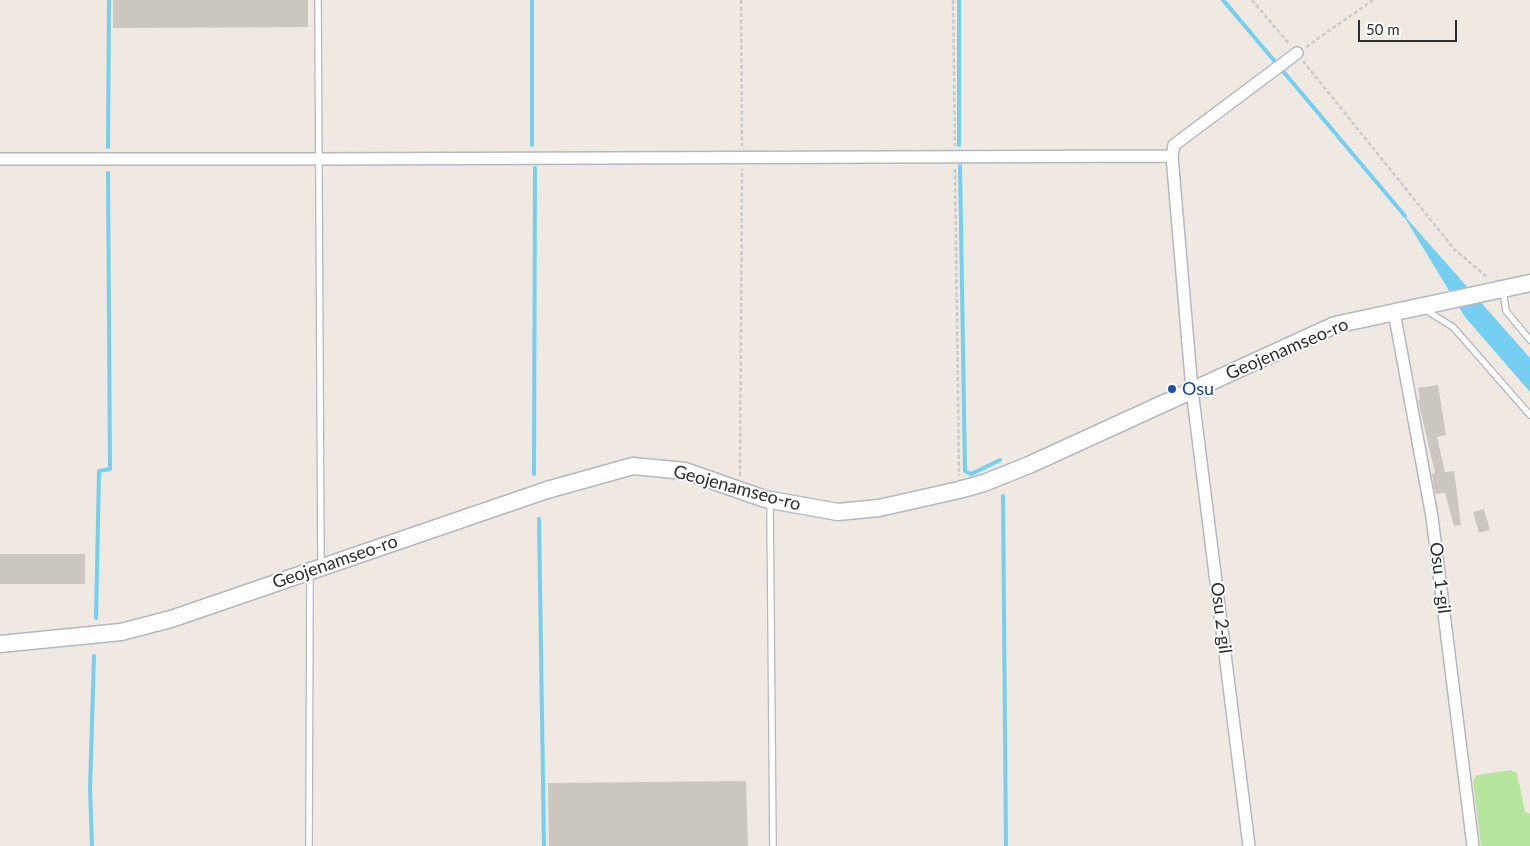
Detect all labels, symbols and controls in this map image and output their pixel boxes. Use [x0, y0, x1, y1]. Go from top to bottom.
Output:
scale bar [1360, 10, 1459, 42]
text: 50 m [1366, 20, 1400, 38]
street label: Geojenamseo-ro [1223, 313, 1351, 385]
place label: Osu [1182, 378, 1214, 400]
marker: Osu [1166, 383, 1178, 395]
street label: Geojenamseo-ro [671, 461, 803, 515]
street label: Geojenamseo-ro [270, 530, 400, 594]
street label: Osu 1-gil [1425, 541, 1455, 615]
street label: Osu 2-gil [1206, 581, 1236, 655]

